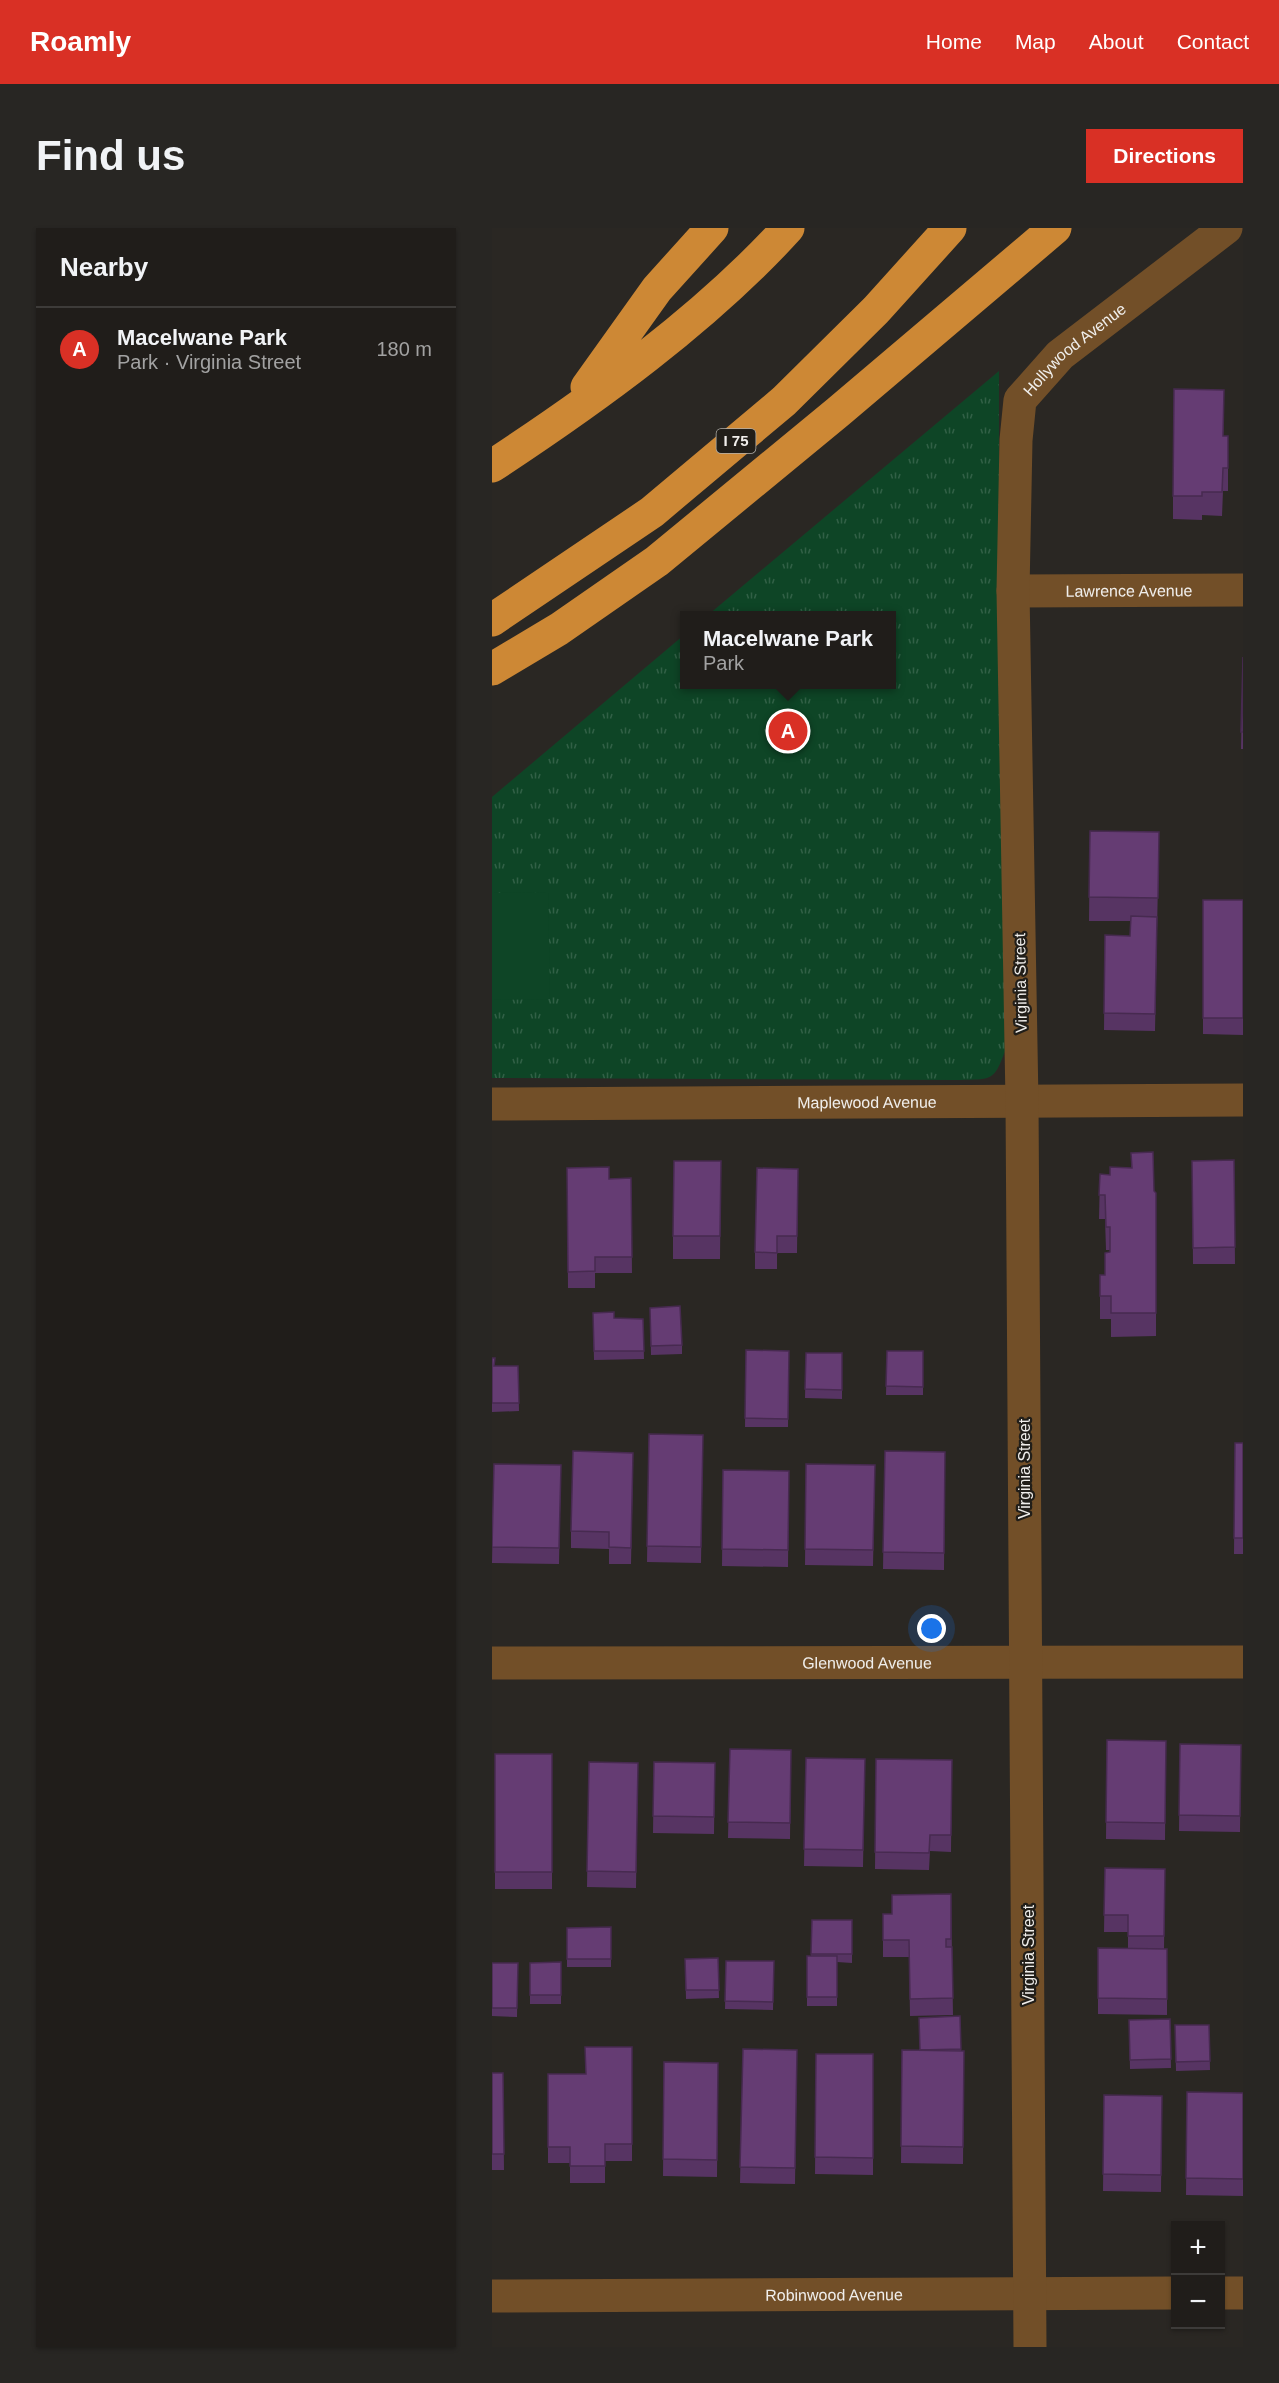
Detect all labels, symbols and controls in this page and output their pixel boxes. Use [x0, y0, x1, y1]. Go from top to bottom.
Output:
text: Roamly [30, 26, 131, 57]
text: Home [926, 30, 982, 53]
text: Map [1015, 30, 1056, 53]
text: About [1089, 30, 1144, 53]
text: Contact [1177, 30, 1249, 53]
button: Directions [1086, 129, 1243, 183]
text: Find us [36, 132, 185, 179]
text: Nearby [60, 252, 148, 282]
street label: Hollywood Avenue [1020, 300, 1129, 399]
text: Macelwane Park [117, 325, 287, 350]
text: A [72, 338, 87, 360]
text: 180 m [376, 338, 432, 360]
text: Park · Virginia Street [117, 351, 301, 373]
road number: I 75 [716, 429, 756, 453]
street label: Lawrence Avenue [1065, 582, 1193, 600]
popup [680, 611, 896, 689]
text: Macelwane Park [703, 626, 873, 651]
text: Park [703, 652, 744, 674]
pin: A [768, 708, 808, 754]
street label: Virginia Street [1011, 932, 1030, 1033]
street label: Maplewood Avenue [797, 1094, 937, 1111]
street label: Virginia Street [1016, 1418, 1033, 1519]
your location [917, 1614, 946, 1643]
street label: Glenwood Avenue [802, 1654, 932, 1672]
street label: Virginia Street [1020, 1904, 1037, 2005]
map controls [1171, 2221, 1225, 2329]
button: + [1171, 2221, 1225, 2275]
button: − [1171, 2275, 1225, 2329]
street label: Robinwood Avenue [765, 2286, 903, 2304]

